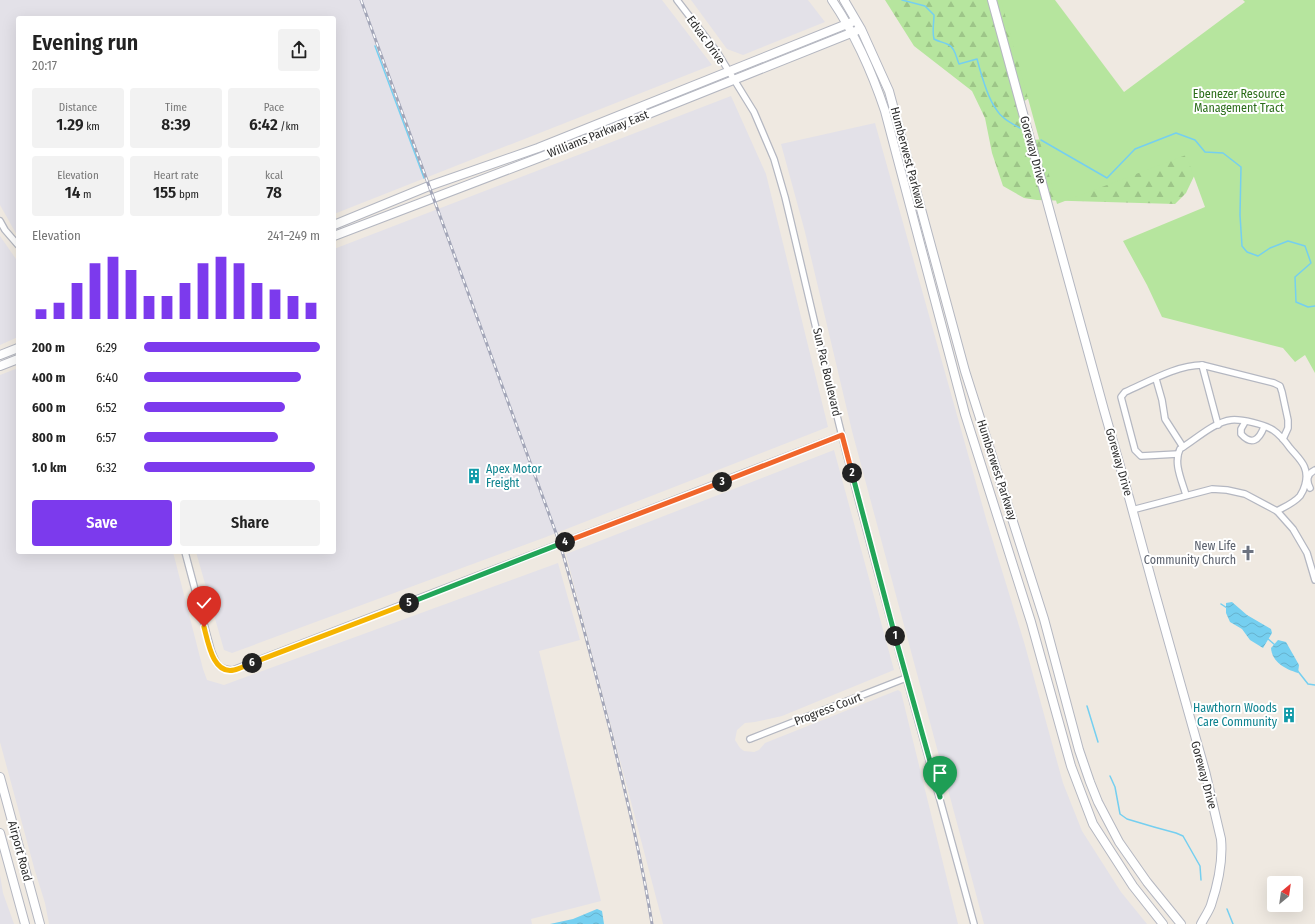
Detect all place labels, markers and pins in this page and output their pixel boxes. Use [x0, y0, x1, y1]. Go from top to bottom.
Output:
place label: Apex Motor Freight [486, 462, 542, 490]
pin: 2 [842, 463, 862, 483]
building icon: Apex Motor Freight [465, 467, 483, 485]
pin: 3 [712, 472, 732, 492]
pin: 4 [555, 532, 575, 552]
place label: New Life Community Church [1144, 539, 1236, 567]
church icon: New Life Community Church [1239, 544, 1257, 562]
pin [187, 586, 221, 627]
pin: 5 [399, 593, 419, 613]
pin: 1 [885, 626, 905, 646]
pin: 6 [242, 653, 262, 673]
place label: Hawthorn Woods Care Community [1193, 701, 1278, 729]
building icon: Hawthorn Woods Care Community [1280, 706, 1298, 724]
pin [923, 756, 957, 797]

